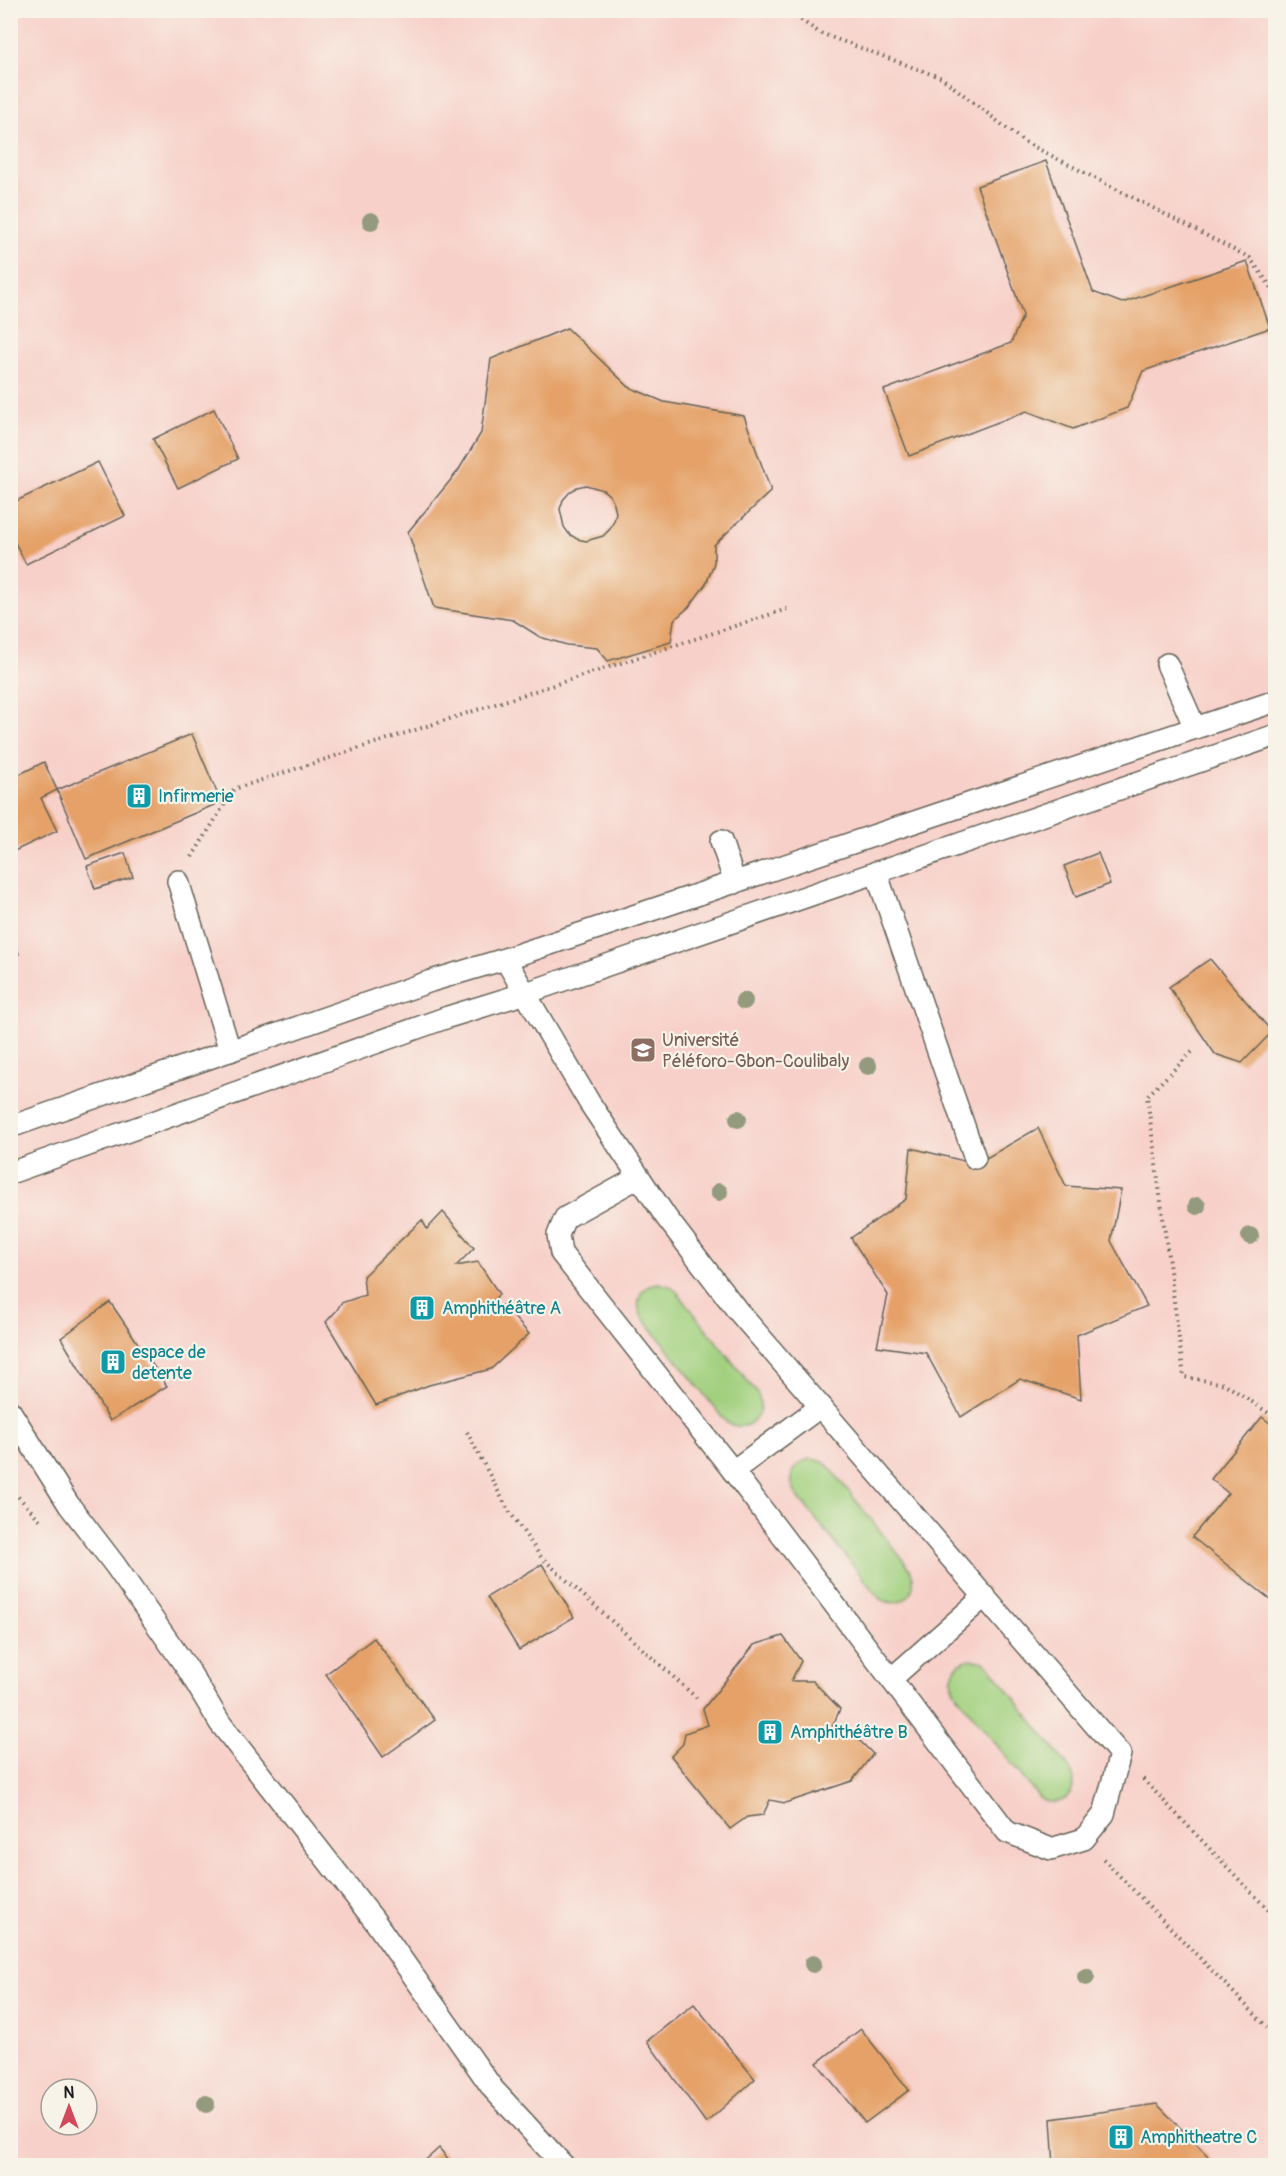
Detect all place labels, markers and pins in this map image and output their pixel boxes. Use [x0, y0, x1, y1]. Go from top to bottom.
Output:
building icon: Infirmerie [124, 781, 154, 811]
place label: Infirmerie [158, 785, 234, 808]
place label: Université Péléforo-Gbon-Coulibaly [662, 1029, 850, 1073]
school or university icon: Université Péléforo-Gbon-Coulibaly [628, 1035, 658, 1065]
building icon: Amphithéâtre A [407, 1293, 437, 1323]
place label: Amphithéâtre A [442, 1297, 561, 1320]
place label: espace de detente [132, 1341, 206, 1385]
building icon: espace de detente [98, 1347, 128, 1377]
building icon: Amphithéâtre B [755, 1717, 785, 1747]
place label: Amphithéâtre B [790, 1721, 908, 1744]
building icon: Amphitheatre C [1106, 2122, 1136, 2152]
place label: Amphitheatre C [1140, 2126, 1257, 2149]

